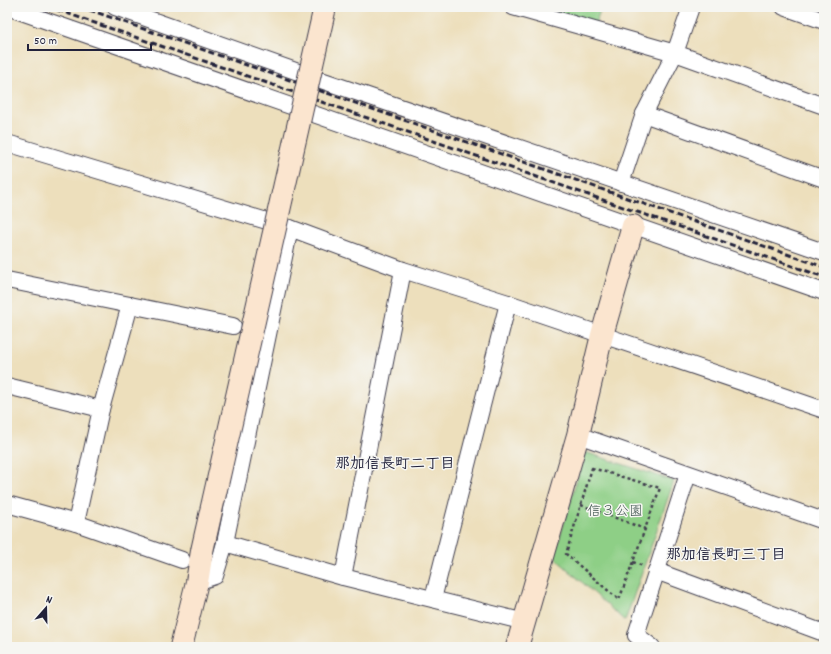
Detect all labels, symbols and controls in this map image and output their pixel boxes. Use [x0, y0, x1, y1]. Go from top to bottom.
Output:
scale bar [28, 26, 151, 52]
text: 50 m [34, 33, 57, 50]
district label: 那加信長町二丁目 [335, 454, 455, 476]
park label: 信３公園 [587, 502, 643, 522]
district label: 那加信長町三丁目 [666, 545, 786, 567]
north arrow [26, 588, 66, 628]
text: N [43, 592, 55, 609]

